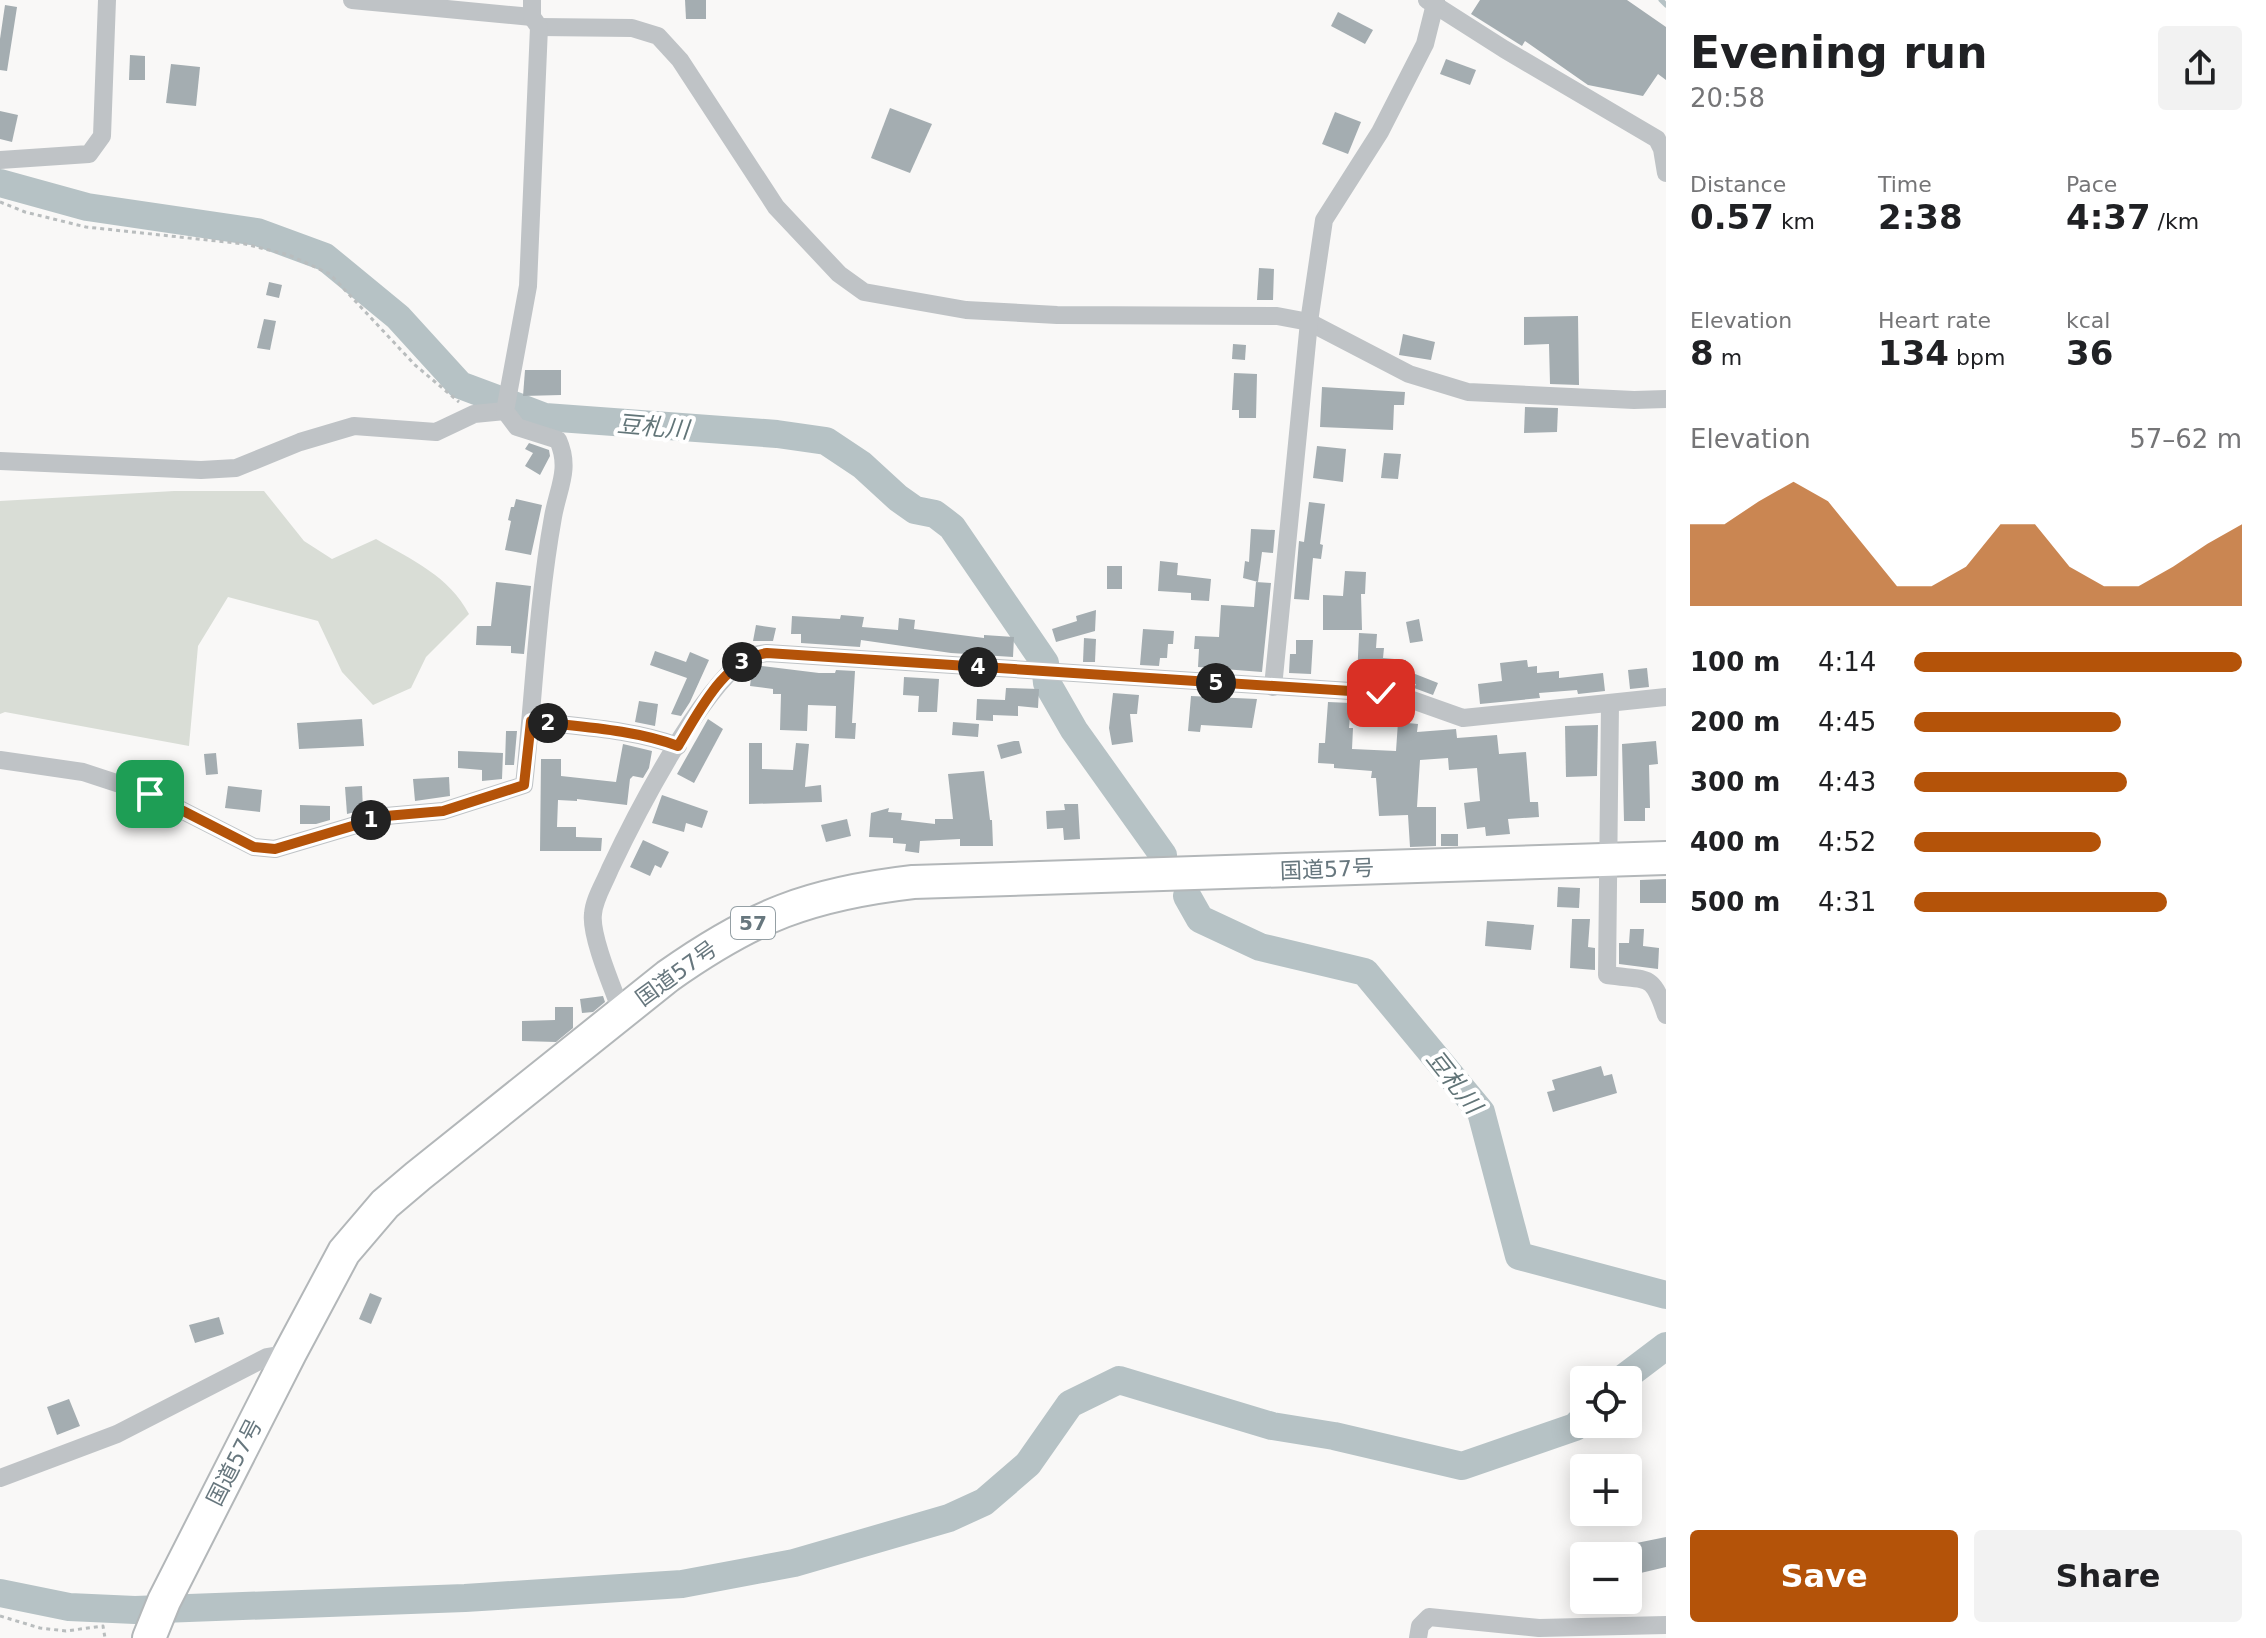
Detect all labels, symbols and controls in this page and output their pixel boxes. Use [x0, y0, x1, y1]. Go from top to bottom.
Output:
button: share [2158, 26, 2242, 110]
text: Evening run [1690, 27, 1987, 78]
text: 20:58 [1690, 83, 1765, 113]
text: Distance [1690, 172, 1786, 197]
text: Time [1878, 172, 1932, 197]
text: Pace [2066, 172, 2117, 197]
text: 0.57 [1690, 197, 1774, 237]
text: 2:38 [1878, 197, 1963, 237]
text: 4:37 [2066, 197, 2151, 237]
text: km [1774, 209, 1815, 234]
text: /km [2151, 209, 2199, 234]
text: Elevation [1690, 308, 1792, 333]
text: Heart rate [1878, 308, 1991, 333]
text: kcal [2066, 308, 2110, 333]
text: 8 [1690, 333, 1714, 373]
text: 134 [1878, 333, 1949, 373]
text: 36 [2066, 333, 2113, 373]
text: m [1714, 345, 1742, 370]
text: bpm [1949, 345, 2005, 370]
water label: 豆札川 [616, 410, 693, 444]
text: Elevation [1690, 424, 1811, 454]
text: 57–62 m [2129, 424, 2242, 454]
pin: 3 [722, 642, 762, 682]
pin: 4 [958, 647, 998, 687]
text: 100 m [1690, 647, 1780, 677]
text: 4:14 [1818, 647, 1876, 677]
text: 3 [734, 649, 750, 674]
text: 4 [970, 654, 986, 679]
pin [1347, 659, 1415, 727]
pin: 5 [1196, 663, 1236, 703]
text: 5 [1208, 670, 1224, 695]
icon: check [1359, 671, 1403, 715]
pin: 2 [528, 703, 568, 743]
text: 200 m [1690, 707, 1780, 737]
text: 4:45 [1818, 707, 1876, 737]
text: 2 [540, 710, 556, 735]
pin [116, 760, 184, 828]
text: 300 m [1690, 767, 1780, 797]
text: 4:43 [1818, 767, 1876, 797]
icon: arrive [128, 772, 172, 816]
pin: 1 [351, 800, 391, 840]
text: 1 [363, 807, 379, 832]
text: 400 m [1690, 827, 1780, 857]
text: 4:52 [1818, 827, 1876, 857]
street label: 国道57号 [1280, 855, 1374, 884]
text: 500 m [1690, 887, 1780, 917]
text: 4:31 [1818, 887, 1876, 917]
road number: 57 [731, 907, 775, 939]
street label: 国道57号 [631, 936, 722, 1011]
water label: 豆札川 [1421, 1045, 1489, 1121]
map controls [1570, 1366, 1642, 1614]
button: locate [1570, 1366, 1642, 1438]
street label: 国道57号 [202, 1415, 267, 1510]
button: + [1570, 1454, 1642, 1526]
button: Save [1690, 1530, 1958, 1622]
button: Share [1974, 1530, 2242, 1622]
button: − [1570, 1542, 1642, 1614]

